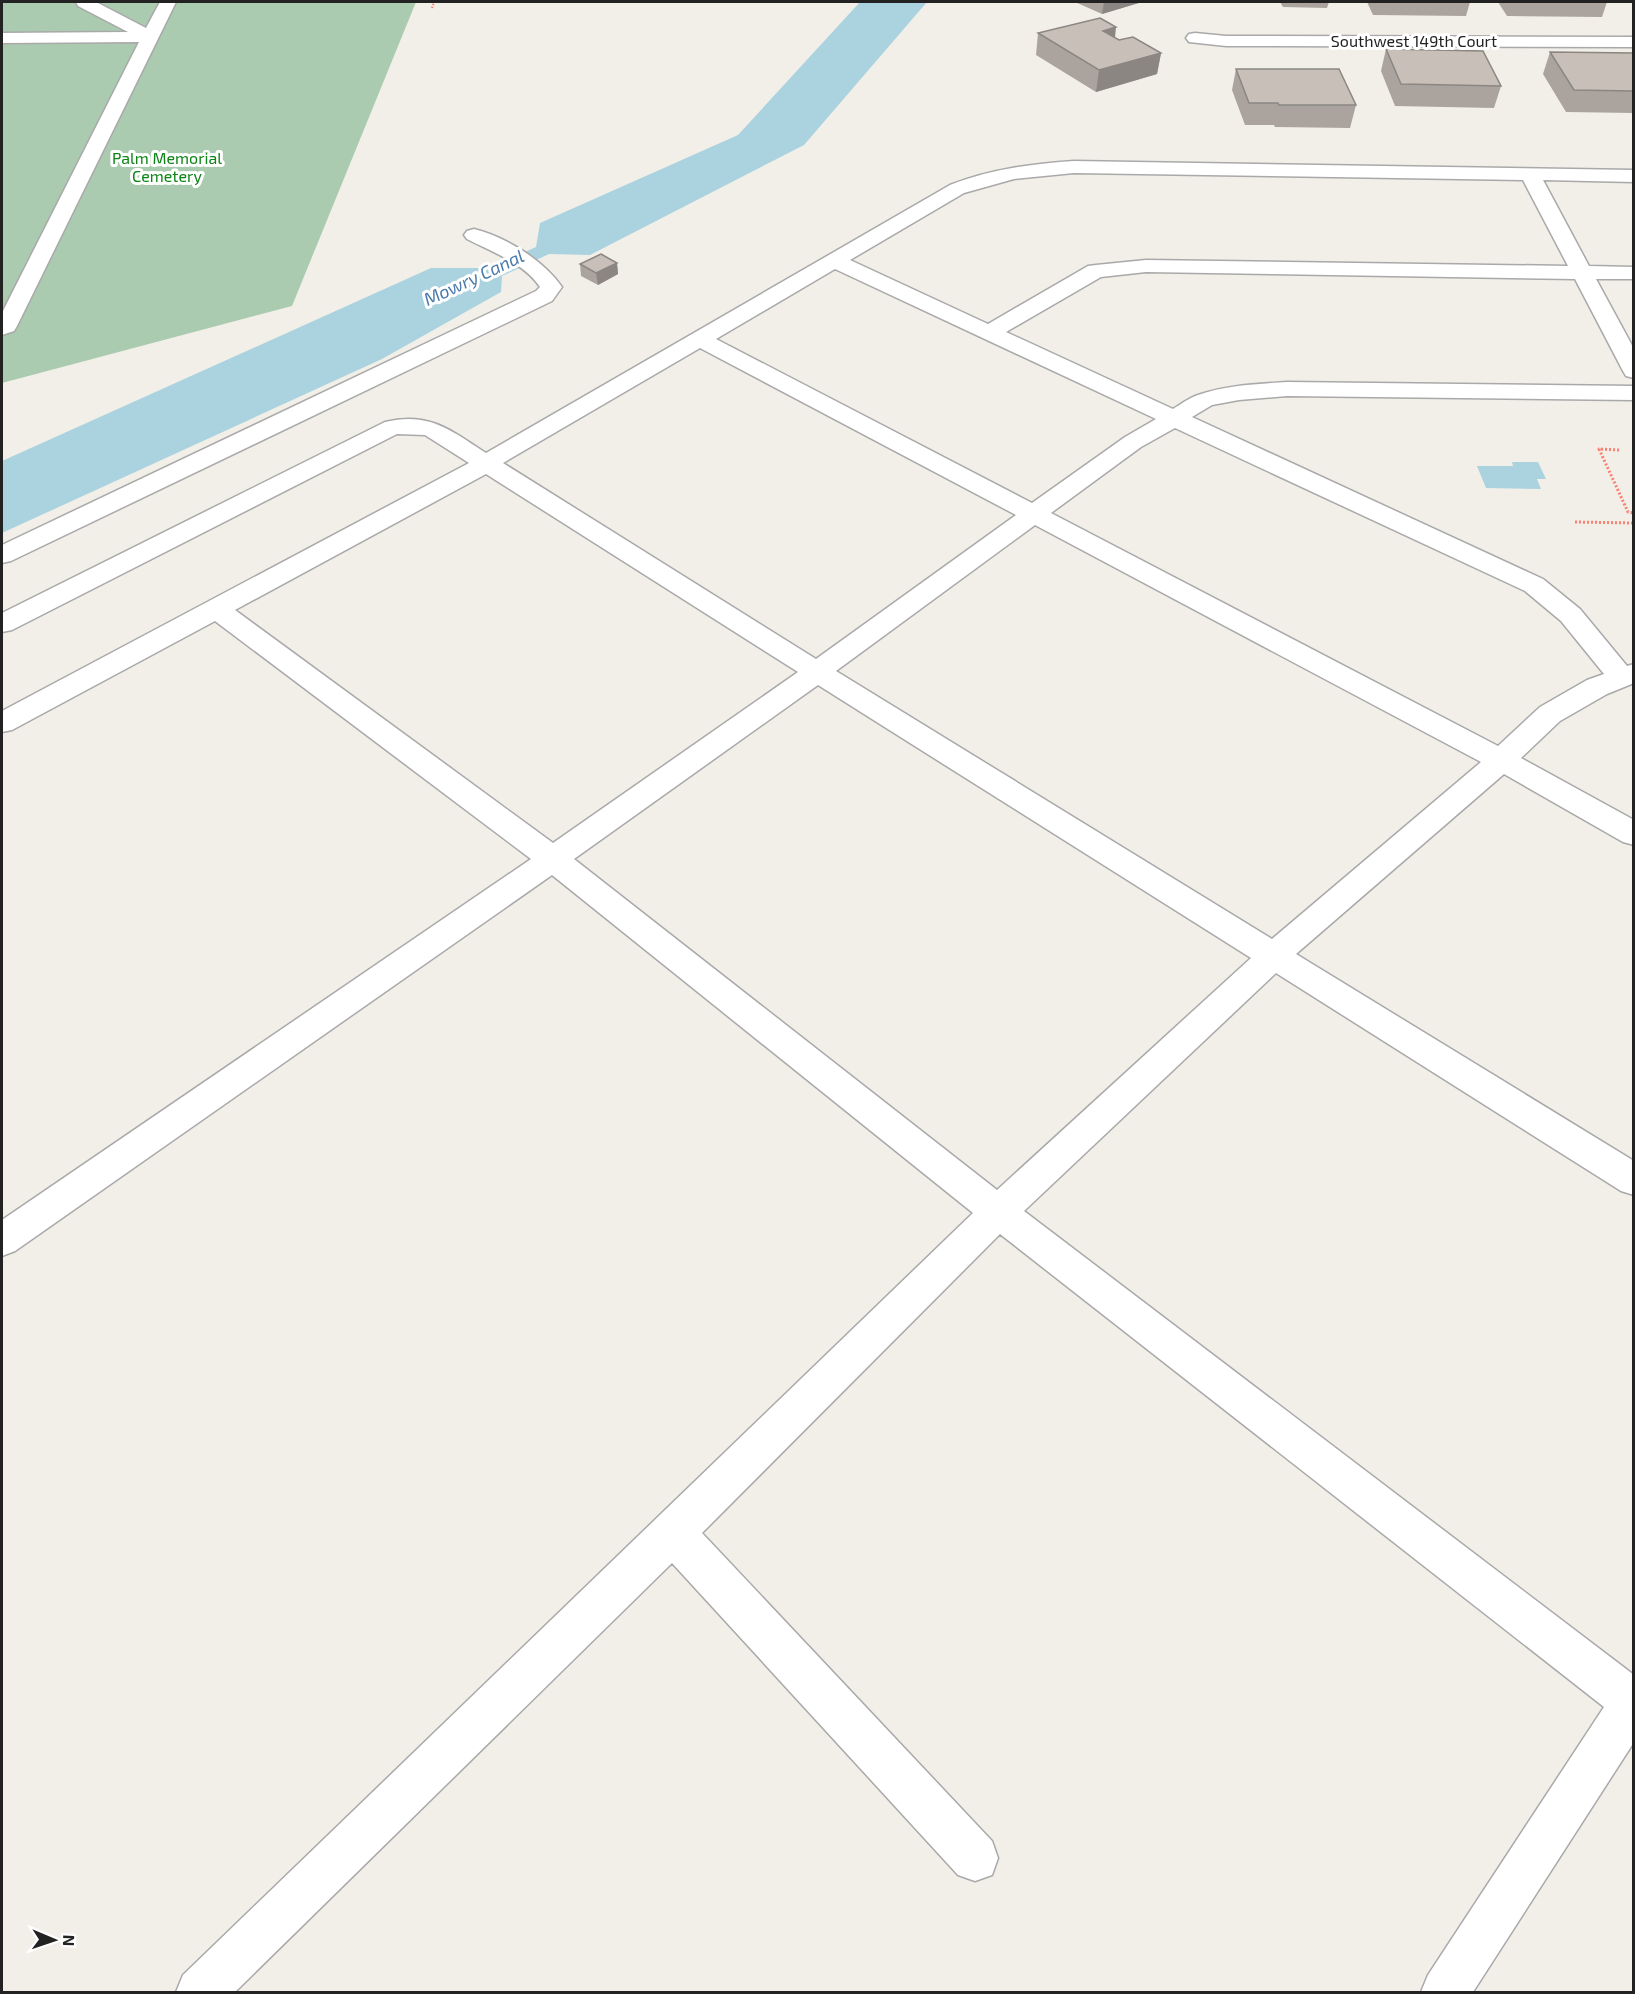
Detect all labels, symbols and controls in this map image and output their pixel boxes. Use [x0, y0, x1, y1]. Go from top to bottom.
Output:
street label: Southwest 149th Court [1331, 31, 1497, 50]
park label: Palm Memorial Cemetery [112, 148, 222, 185]
water label: Mowry Canal [420, 244, 527, 310]
north arrow [24, 1910, 84, 1970]
text: N [60, 1934, 79, 1947]

